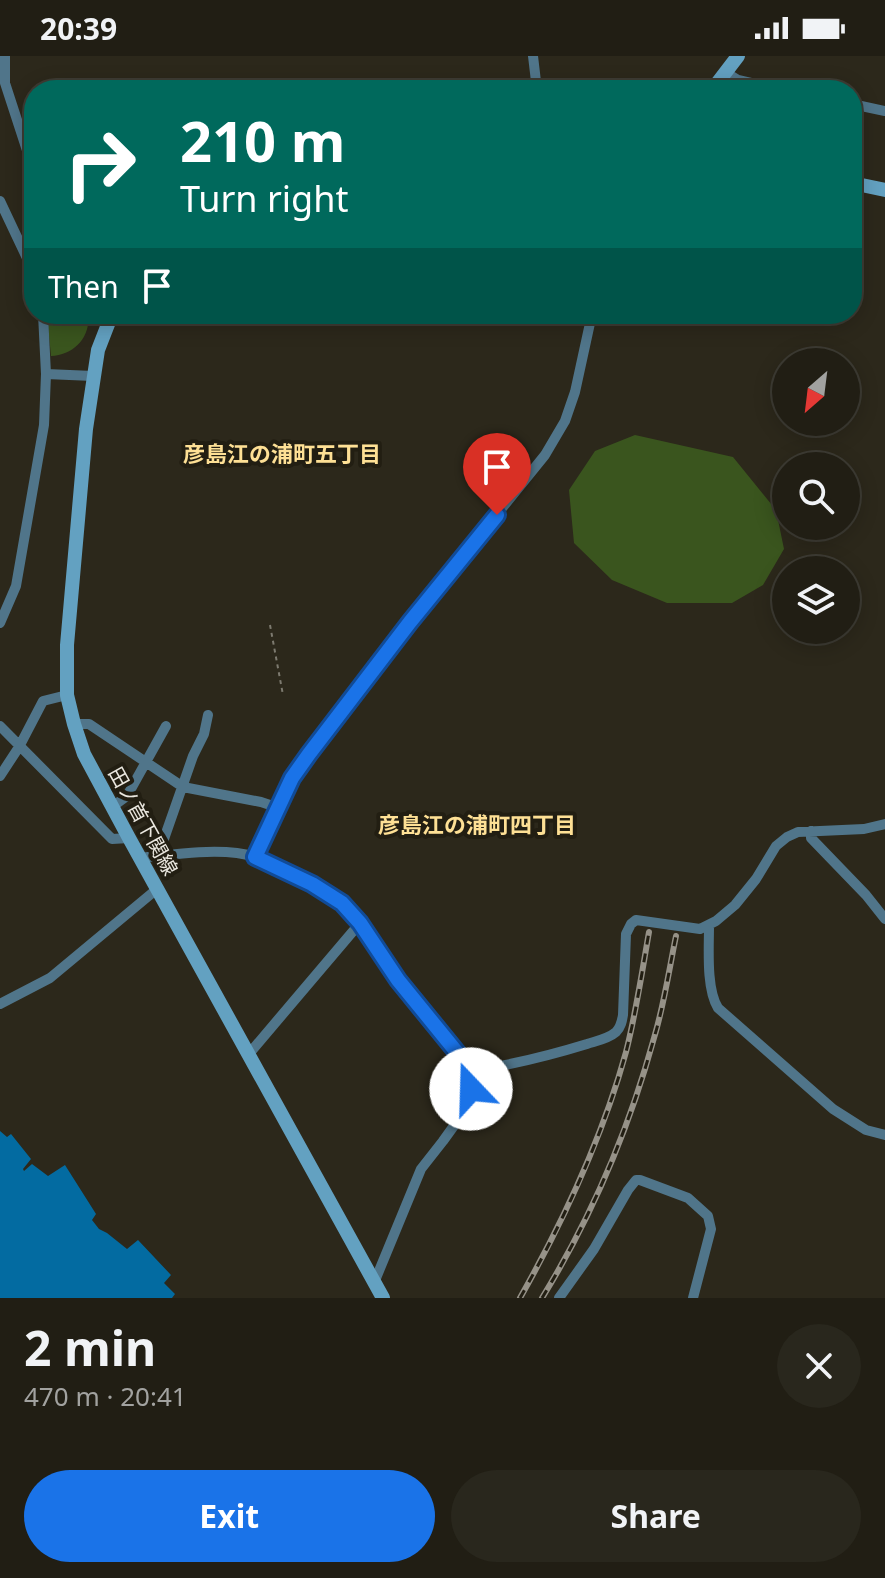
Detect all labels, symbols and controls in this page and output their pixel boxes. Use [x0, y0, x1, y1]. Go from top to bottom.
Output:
text: 20:39 [40, 8, 117, 49]
text: 210 m [180, 102, 345, 178]
icon: right [48, 112, 152, 216]
text: Turn right [180, 174, 348, 223]
icon: arrive [135, 264, 179, 308]
text: Then [48, 266, 119, 307]
north arrow [772, 348, 860, 436]
map controls [772, 348, 860, 644]
pin [463, 433, 531, 515]
district label: 彦島江の浦町五丁目 [183, 438, 381, 468]
icon: arrive [475, 445, 519, 489]
button: search [772, 452, 860, 540]
button: layers [772, 556, 860, 644]
street label: 田ノ首下関線 [103, 762, 184, 880]
district label: 彦島江の浦町四丁目 [378, 809, 576, 839]
position arrow [429, 1047, 513, 1131]
text: 2 min [24, 1315, 156, 1380]
button: close [777, 1324, 861, 1408]
text: 470 m · 20:41 [24, 1378, 187, 1414]
button: Exit [24, 1470, 435, 1562]
button: Share [451, 1470, 861, 1562]

